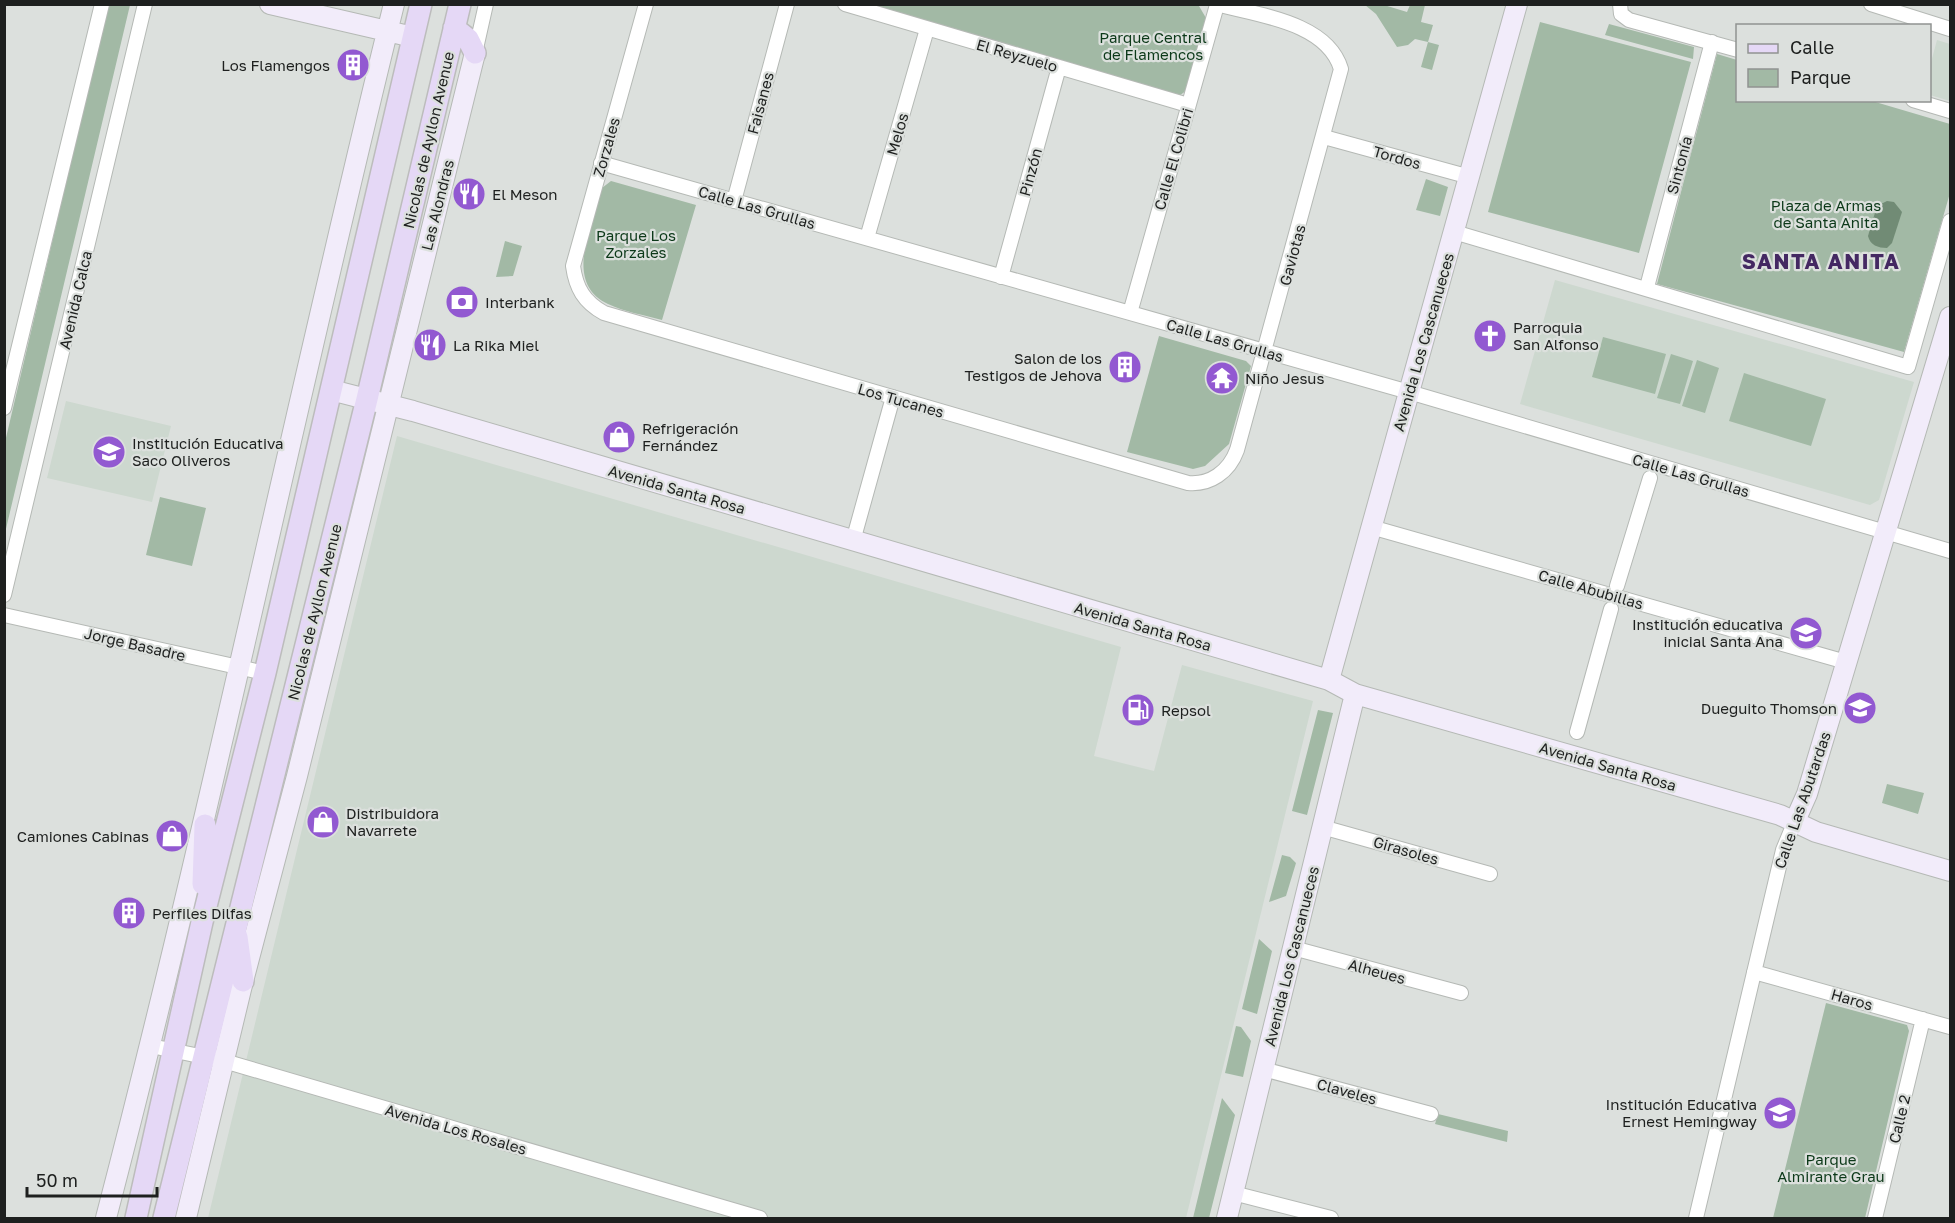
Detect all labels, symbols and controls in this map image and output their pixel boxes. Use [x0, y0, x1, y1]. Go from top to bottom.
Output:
legend [1736, 24, 1931, 102]
park label: Parque Central de Flamencos [1099, 28, 1207, 63]
street label: El Reyzuelo [974, 35, 1060, 75]
text: Calle [1790, 36, 1834, 58]
building icon: Los Flamengos [335, 47, 371, 83]
street label: Nicolas de Ayllon Avenue [399, 49, 457, 230]
place label: Los Flamengos [221, 56, 330, 74]
text: Parque [1790, 66, 1851, 88]
street label: Faisanes [743, 70, 777, 136]
street label: Calle El Colibri [1150, 106, 1196, 212]
street label: Melos [882, 111, 912, 157]
street label: Zorzales [589, 115, 623, 179]
street label: Sintonía [1663, 134, 1695, 196]
street label: Tordos [1371, 142, 1423, 172]
street label: Pinzón [1015, 146, 1045, 198]
street label: Las Alondras [417, 158, 457, 252]
restaurant icon: El Meson [451, 176, 487, 212]
street label: Calle Las Grullas [696, 182, 818, 232]
place label: El Meson [492, 185, 557, 203]
park label: Plaza de Armas de Santa Anita [1771, 196, 1881, 231]
street label: Gaviotas [1275, 222, 1309, 288]
park label: Parque Los Zorzales [596, 226, 676, 261]
district label: SANTA ANITA [1742, 248, 1900, 274]
street label: Avenida Calca [55, 249, 95, 351]
street label: Avenida Los Cascanueces [1389, 251, 1457, 433]
bank icon: Interbank [444, 284, 480, 320]
place label: Interbank [485, 293, 555, 311]
street label: Calle Las Grullas [1164, 315, 1286, 365]
church icon: Parroquia San Alfonso [1472, 318, 1508, 354]
place label: Parroquia San Alfonso [1513, 318, 1599, 353]
restaurant icon: La Rika Miel [412, 327, 448, 363]
place label: La Rika Miel [453, 336, 539, 354]
place label: Salon de los Testigos de Jehova [964, 349, 1102, 384]
building icon: Salon de los Testigos de Jehova [1107, 349, 1143, 385]
temple icon: Niño Jesus [1204, 360, 1240, 396]
place label: Niño Jesus [1245, 369, 1324, 387]
street label: Los Tucanes [856, 379, 946, 421]
shop icon: Refrigeración Fernández [601, 419, 637, 455]
place label: Refrigeración Fernández [642, 419, 738, 454]
school or university icon: Institución Educativa Saco Oliveros [91, 434, 127, 470]
place label: Institución Educativa Saco Oliveros [132, 434, 283, 469]
street label: Calle Las Grullas [1630, 450, 1752, 500]
street label: Avenida Santa Rosa [607, 461, 747, 517]
street label: Nicolas de Ayllon Avenue [283, 522, 345, 702]
street label: Calle Abubillas [1537, 565, 1646, 613]
street label: Avenida Santa Rosa [1073, 598, 1213, 654]
place label: Institución educativa inicial Santa Ana [1632, 615, 1783, 650]
school or university icon: Institución educativa inicial Santa Ana [1788, 615, 1824, 651]
street label: Jorge Basadre [83, 624, 188, 664]
school or university icon: Dueguito Thomson [1842, 690, 1878, 726]
fuel station icon: Repsol [1120, 692, 1156, 728]
place label: Dueguito Thomson [1701, 699, 1837, 717]
place label: Repsol [1161, 701, 1211, 719]
street label: Calle Las Abutardas [1770, 729, 1834, 871]
street label: Avenida Santa Rosa [1538, 738, 1678, 794]
shop icon: Distribuidora Navarrete [305, 804, 341, 840]
place label: Distribuidora Navarrete [346, 804, 439, 839]
shop icon: Camiones Cabinas [154, 818, 190, 854]
place label: Camiones Cabinas [17, 827, 149, 845]
street label: Girasoles [1371, 832, 1441, 868]
street label: Avenida Los Cascanueces [1260, 864, 1322, 1048]
building icon: Perfiles Dilfas [111, 895, 147, 931]
place label: Perfiles Dilfas [152, 904, 252, 922]
street label: Alheues [1347, 955, 1407, 987]
street label: Haros [1829, 984, 1875, 1014]
street label: Claveles [1315, 1074, 1379, 1108]
street label: Calle 2 [1885, 1093, 1913, 1145]
place label: Institución Educativa Ernest Hemingway [1606, 1095, 1758, 1130]
school or university icon: Institución Educativa Ernest Hemingway [1762, 1095, 1798, 1131]
street label: Avenida Los Rosales [383, 1100, 529, 1158]
park label: Parque Almirante Grau [1777, 1150, 1885, 1185]
scale bar [27, 1160, 158, 1198]
text: 50 m [36, 1169, 78, 1191]

